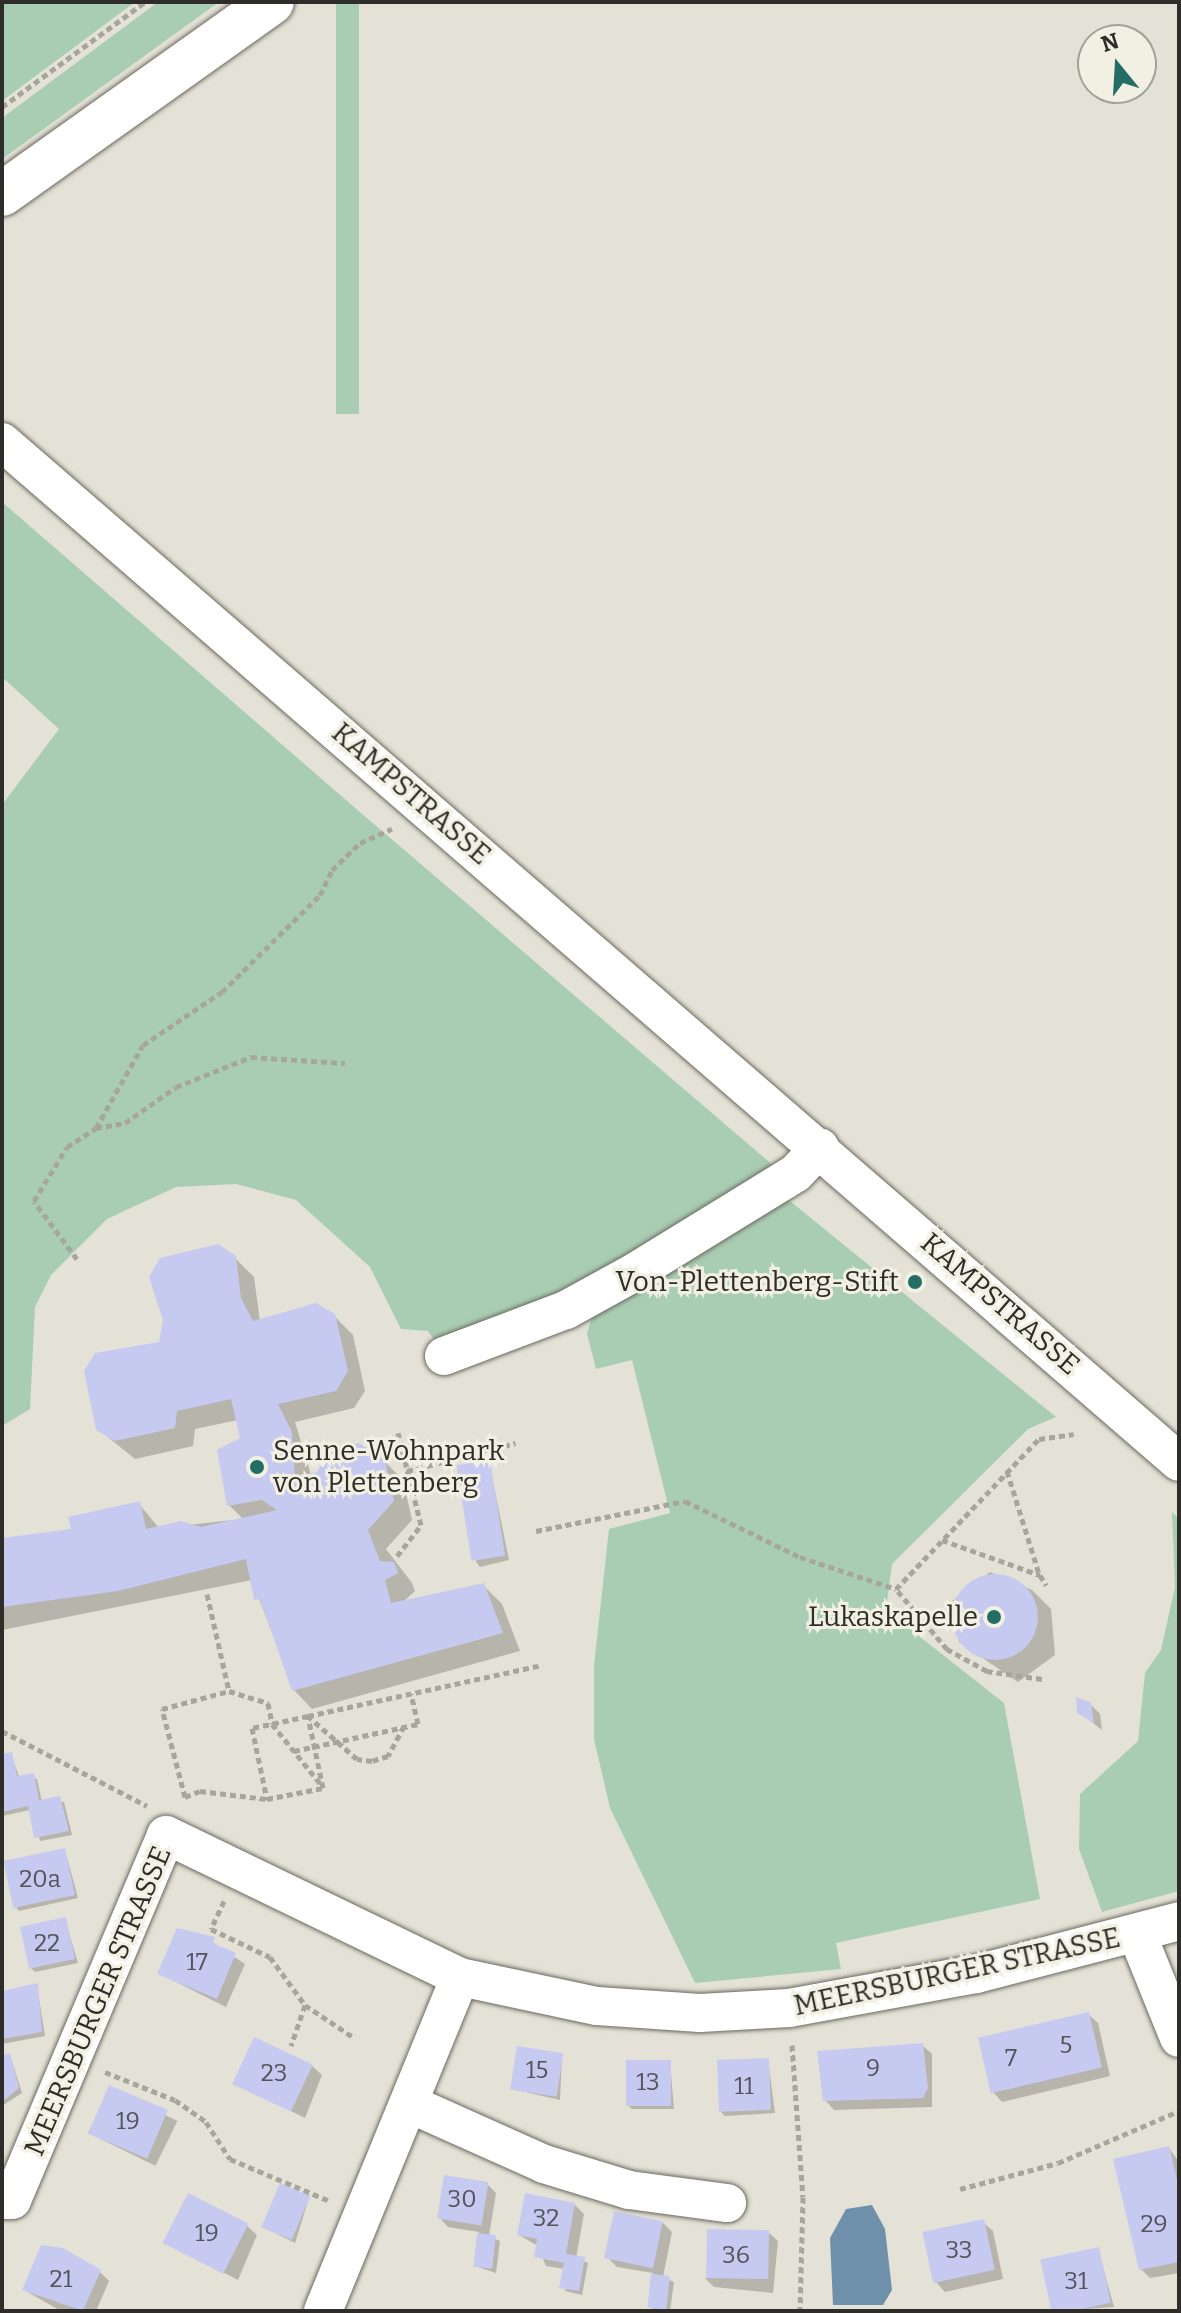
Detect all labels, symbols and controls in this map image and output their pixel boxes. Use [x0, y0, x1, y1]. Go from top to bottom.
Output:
north arrow [1077, 24, 1157, 104]
text: N [1098, 27, 1122, 58]
street label: KAMPSTRASSE [325, 716, 497, 872]
street label: KAMPSTRASSE [914, 1226, 1086, 1382]
place label: Von-Plettenberg-Stift [615, 1265, 899, 1299]
marker: Von-Plettenberg-Stift [906, 1273, 924, 1291]
place label: Senne-Wohnpark von Plettenberg [273, 1434, 504, 1500]
marker: Senne-Wohnpark von Plettenberg [248, 1458, 266, 1476]
place label: Lukaskapelle [808, 1600, 978, 1634]
marker: Lukaskapelle [985, 1608, 1003, 1626]
street label: MEERSBURGER STRASSE [18, 1841, 178, 2161]
house number: 20a [19, 1866, 61, 1894]
street label: MEERSBURGER STRASSE [791, 1921, 1123, 2023]
house number: 22 [34, 1930, 60, 1958]
house number: 17 [186, 1949, 208, 1977]
house number: 5 [1060, 2032, 1072, 2060]
house number: 7 [1005, 2045, 1017, 2073]
house number: 9 [866, 2055, 880, 2083]
house number: 15 [526, 2057, 548, 2085]
house number: 23 [261, 2060, 287, 2088]
house number: 13 [636, 2069, 660, 2097]
house number: 11 [734, 2073, 754, 2101]
house number: 19 [116, 2108, 140, 2136]
house number: 30 [447, 2186, 477, 2214]
house number: 32 [533, 2205, 559, 2233]
house number: 29 [1140, 2211, 1168, 2239]
house number: 19 [195, 2220, 219, 2248]
house number: 33 [946, 2237, 972, 2265]
house number: 36 [722, 2242, 750, 2270]
house number: 21 [50, 2266, 72, 2294]
house number: 31 [1064, 2268, 1088, 2296]

